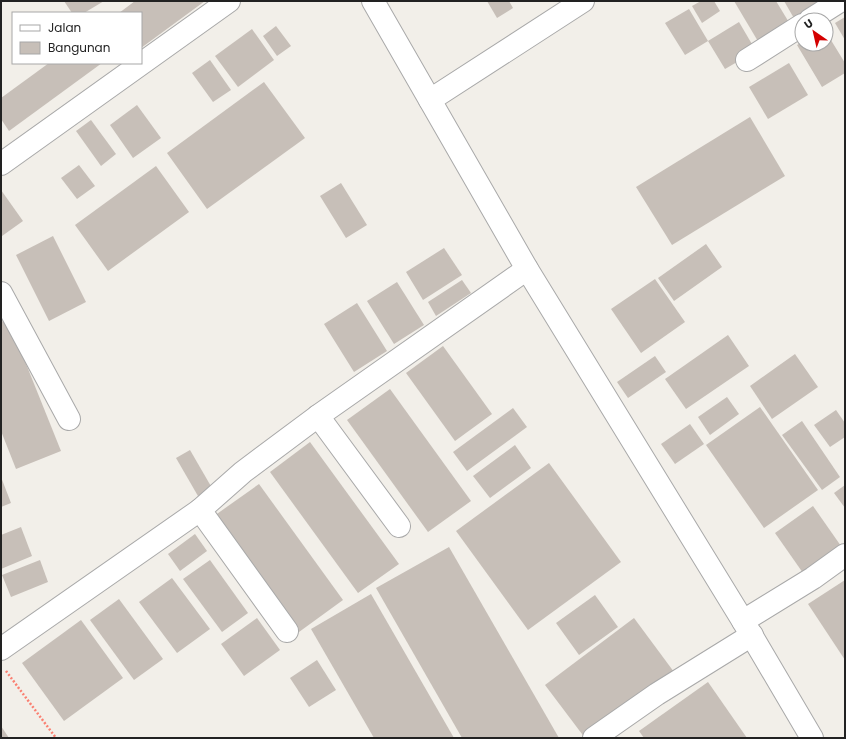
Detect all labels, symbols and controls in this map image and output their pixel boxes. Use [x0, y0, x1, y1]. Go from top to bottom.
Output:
legend [12, 12, 142, 64]
north arrow [794, 12, 834, 52]
text: U [801, 15, 816, 33]
text: Jalan [48, 19, 81, 36]
text: Bangunan [48, 39, 110, 56]

